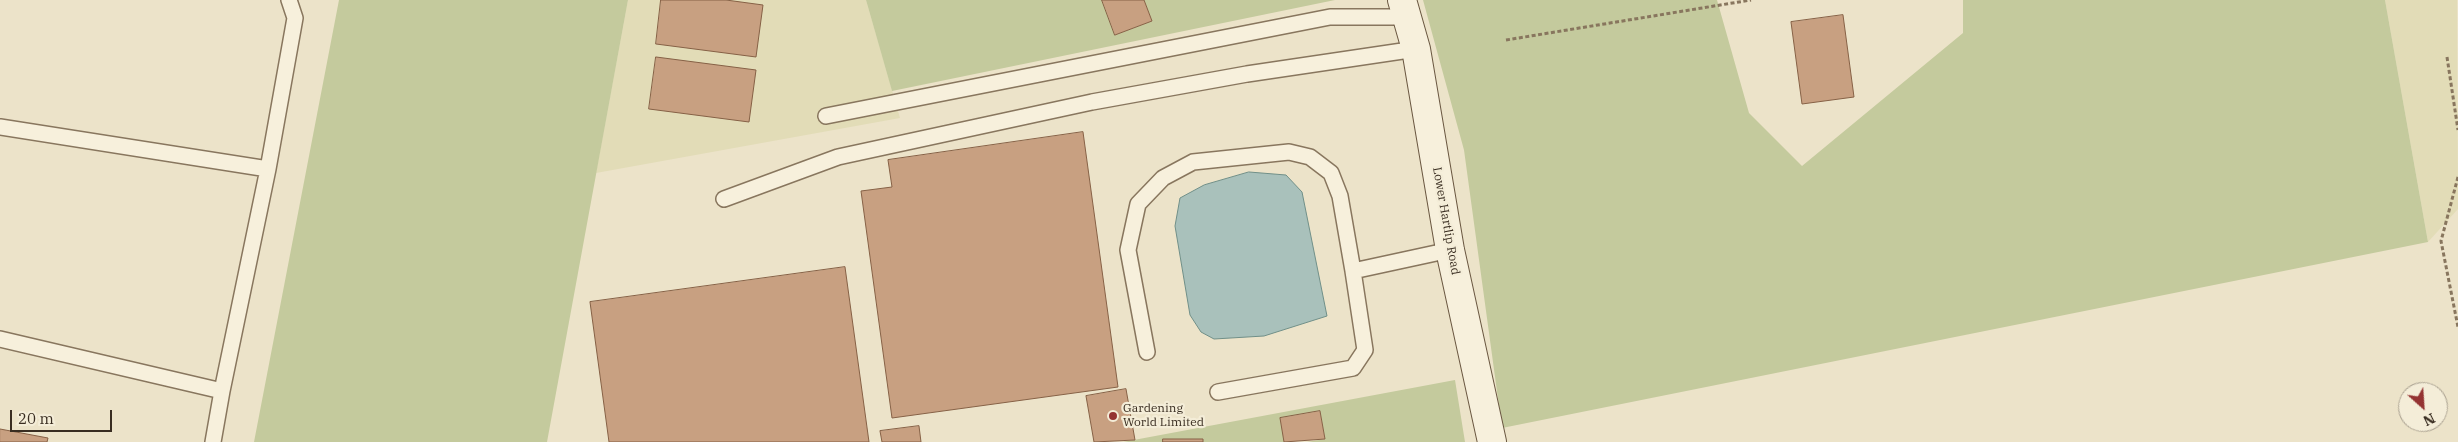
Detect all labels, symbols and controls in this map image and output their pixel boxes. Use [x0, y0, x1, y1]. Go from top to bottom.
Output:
street label: Lower Hartlip Road [1429, 166, 1463, 276]
north arrow [2398, 382, 2448, 432]
scale bar [12, 400, 115, 432]
place label: Gardening World Limited [1123, 402, 1204, 430]
text: 20 m [18, 409, 54, 428]
text: N [2420, 409, 2438, 430]
marker: Gardening World Limited [1107, 410, 1119, 422]

